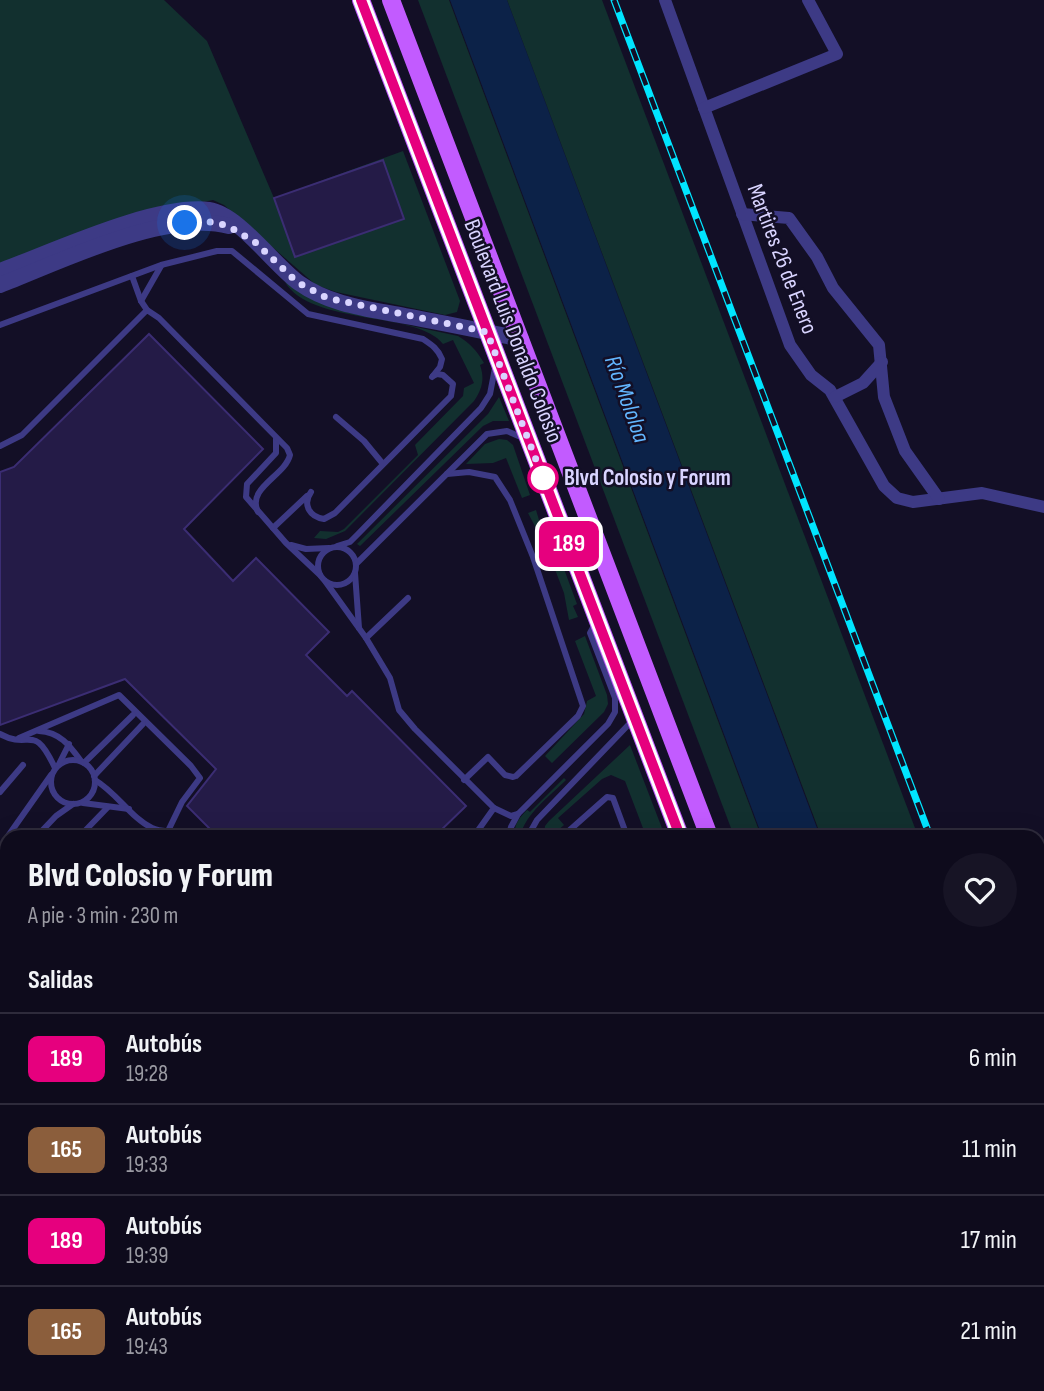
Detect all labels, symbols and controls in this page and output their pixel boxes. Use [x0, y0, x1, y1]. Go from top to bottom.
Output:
street label: Martires 26 de Enero [741, 180, 823, 338]
your location [167, 205, 202, 240]
street label: Boulevard Luis Donaldo Colosio [457, 215, 569, 447]
water label: Río Mololoa [598, 352, 656, 447]
marker: Blvd Colosio y Forum [528, 463, 558, 493]
place label: Blvd Colosio y Forum [564, 464, 731, 492]
line badge: 189 [529, 521, 609, 567]
text: 189 [553, 529, 585, 558]
button: heart [943, 853, 1017, 927]
text: Blvd Colosio y Forum [28, 856, 273, 896]
text: A pie · 3 min · 230 m [28, 902, 178, 930]
text: Salidas [28, 965, 93, 996]
text: Autobús [126, 1029, 202, 1060]
text: 6 min [969, 1043, 1017, 1074]
text: 189 [50, 1044, 83, 1073]
text: 19:28 [126, 1060, 168, 1088]
text: Autobús [126, 1120, 202, 1151]
text: 11 min [962, 1134, 1017, 1165]
text: 165 [51, 1135, 82, 1164]
text: 19:33 [126, 1151, 168, 1179]
text: Autobús [126, 1211, 202, 1242]
text: 17 min [961, 1225, 1017, 1256]
text: 189 [50, 1226, 83, 1255]
text: 19:39 [126, 1242, 168, 1270]
text: Autobús [126, 1302, 202, 1333]
text: 21 min [960, 1316, 1017, 1347]
text: 165 [51, 1317, 82, 1346]
text: 19:43 [126, 1333, 168, 1361]

